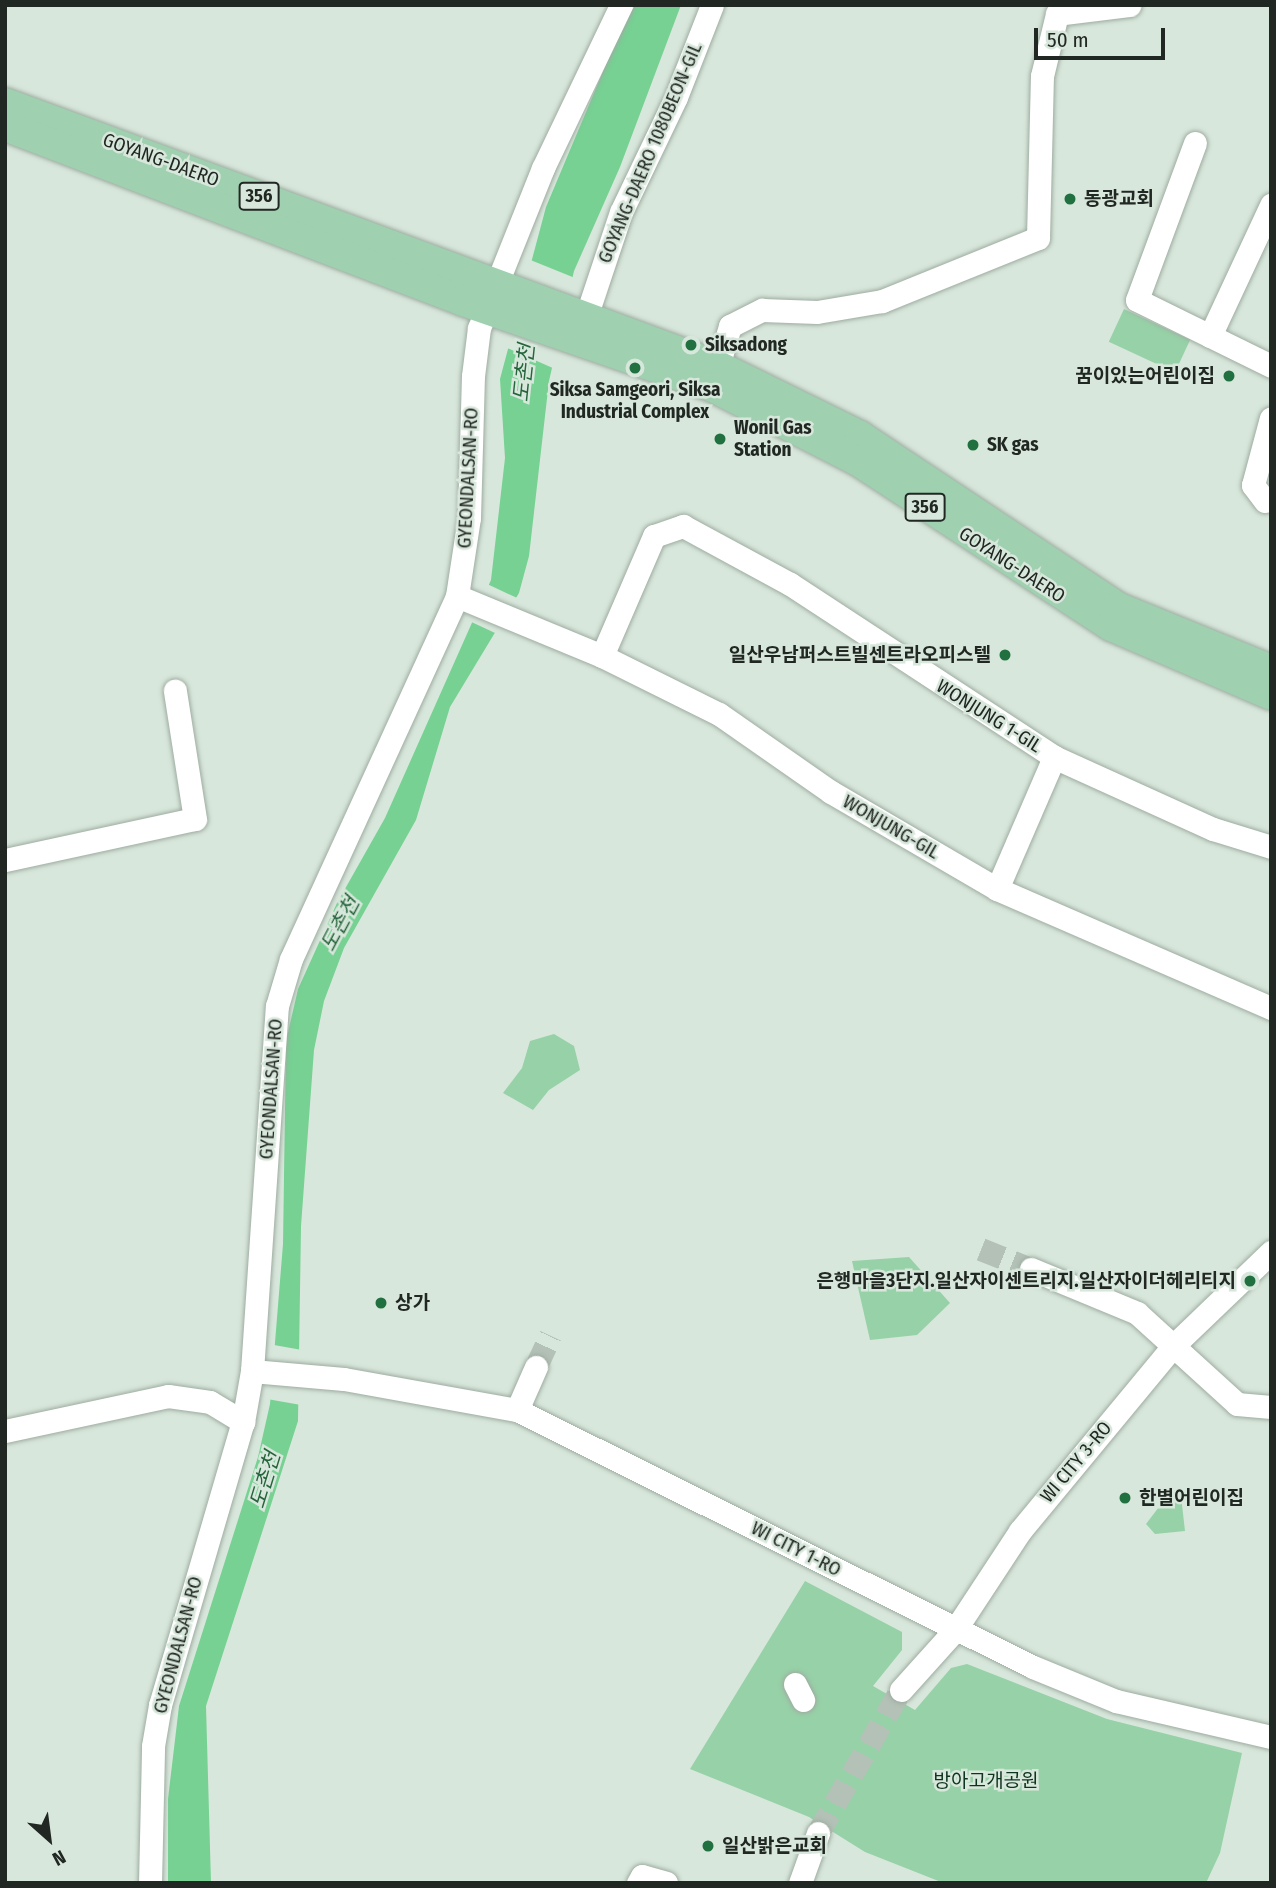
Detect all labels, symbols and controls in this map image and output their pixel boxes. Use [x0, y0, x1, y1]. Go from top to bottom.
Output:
scale bar [1038, 14, 1169, 58]
text: 50 m [1047, 27, 1089, 53]
street label: GOYANG-DAERO 1080BEON-GIL [593, 39, 707, 267]
street label: GOYANG-DAERO [100, 128, 222, 192]
road number: 356 [238, 182, 280, 210]
place label: 동광교회 [1084, 188, 1154, 210]
marker: 동광교회 [1062, 191, 1078, 207]
place label: Siksadong [705, 334, 787, 356]
marker: Siksadong [683, 337, 699, 353]
water label: 도촌천 [508, 343, 540, 403]
marker: Siksa Samgeori, Siksa Industrial Complex [627, 360, 643, 376]
place label: 꿈이있는어린이집 [1075, 365, 1215, 387]
marker: 꿈이있는어린이집 [1221, 368, 1237, 384]
place label: Siksa Samgeori, Siksa Industrial Complex [550, 379, 720, 423]
street label: GYEONDALSAN-RO [453, 407, 483, 549]
place label: Wonil Gas Station [734, 417, 812, 461]
marker: Wonil Gas Station [712, 431, 728, 447]
place label: SK gas [987, 434, 1039, 456]
marker: SK gas [965, 437, 981, 453]
road number: 356 [904, 492, 946, 522]
street label: GOYANG-DAERO [955, 522, 1069, 608]
place label: 일산우남퍼스트빌센트라오피스텔 [729, 644, 991, 666]
marker: 일산우남퍼스트빌센트라오피스텔 [997, 647, 1013, 663]
street label: WONJUNG 1-GIL [932, 675, 1046, 757]
street label: WONJUNG-GIL [839, 790, 943, 864]
water label: 도촌천 [315, 892, 365, 956]
street label: GYEONDALSAN-RO [255, 1018, 287, 1160]
place label: 은행마을3단지.일산자이센트리지.일산자이더헤리티지 [816, 1270, 1236, 1292]
marker: 은행마을3단지.일산자이센트리지.일산자이더헤리티지 [1242, 1273, 1258, 1289]
place label: 상가 [395, 1292, 430, 1314]
marker: 상가 [373, 1295, 389, 1311]
street label: WI CITY 3-RO [1036, 1417, 1116, 1507]
water label: 도촌천 [244, 1449, 286, 1511]
place label: 한별어린이집 [1139, 1487, 1244, 1509]
marker: 한별어린이집 [1117, 1490, 1133, 1506]
street label: WI CITY 1-RO [747, 1517, 845, 1581]
street label: GYEONDALSAN-RO [149, 1574, 207, 1716]
park label: 방아고개공원 [934, 1770, 1038, 1792]
north arrow [14, 1804, 84, 1874]
place label: 일산밝은교회 [722, 1835, 827, 1857]
marker: 일산밝은교회 [700, 1838, 716, 1854]
text: N [49, 1845, 70, 1871]

